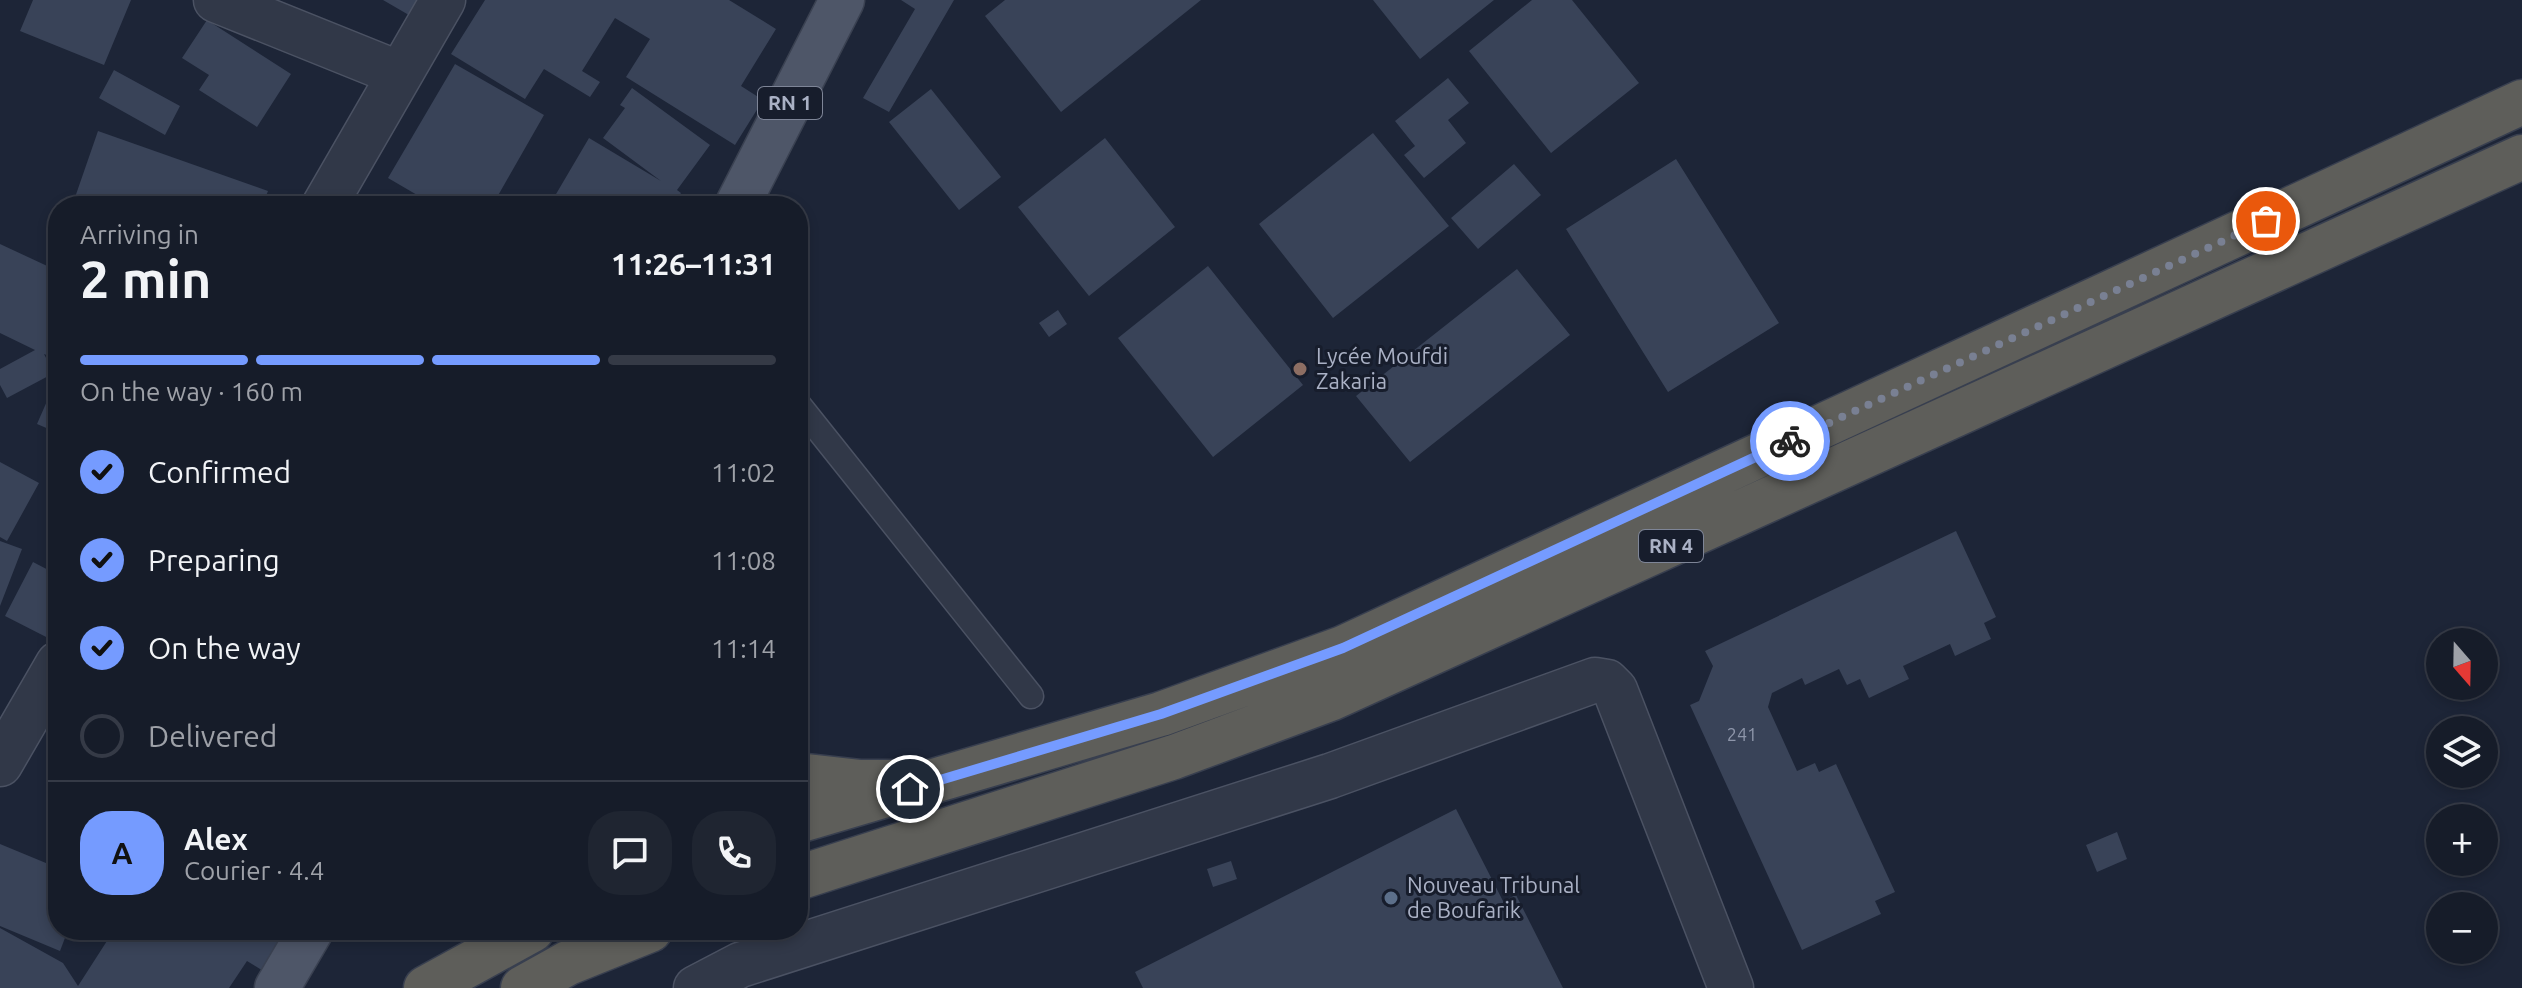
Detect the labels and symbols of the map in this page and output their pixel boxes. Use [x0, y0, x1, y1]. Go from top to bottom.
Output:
road number: RN 1 [758, 87, 822, 119]
pin [2232, 187, 2300, 255]
place label: Lycée Moufdi Zakaria [1316, 343, 1448, 393]
marker: Lycée Moufdi Zakaria [1291, 360, 1309, 378]
courier [1750, 401, 1830, 481]
road number: RN 4 [1639, 530, 1703, 562]
north arrow [2426, 628, 2498, 700]
house number: 241 [1727, 724, 1757, 744]
pin [876, 755, 944, 823]
place label: Nouveau Tribunal de Boufarik [1407, 872, 1580, 922]
marker: Nouveau Tribunal de Boufarik [1382, 889, 1400, 907]

